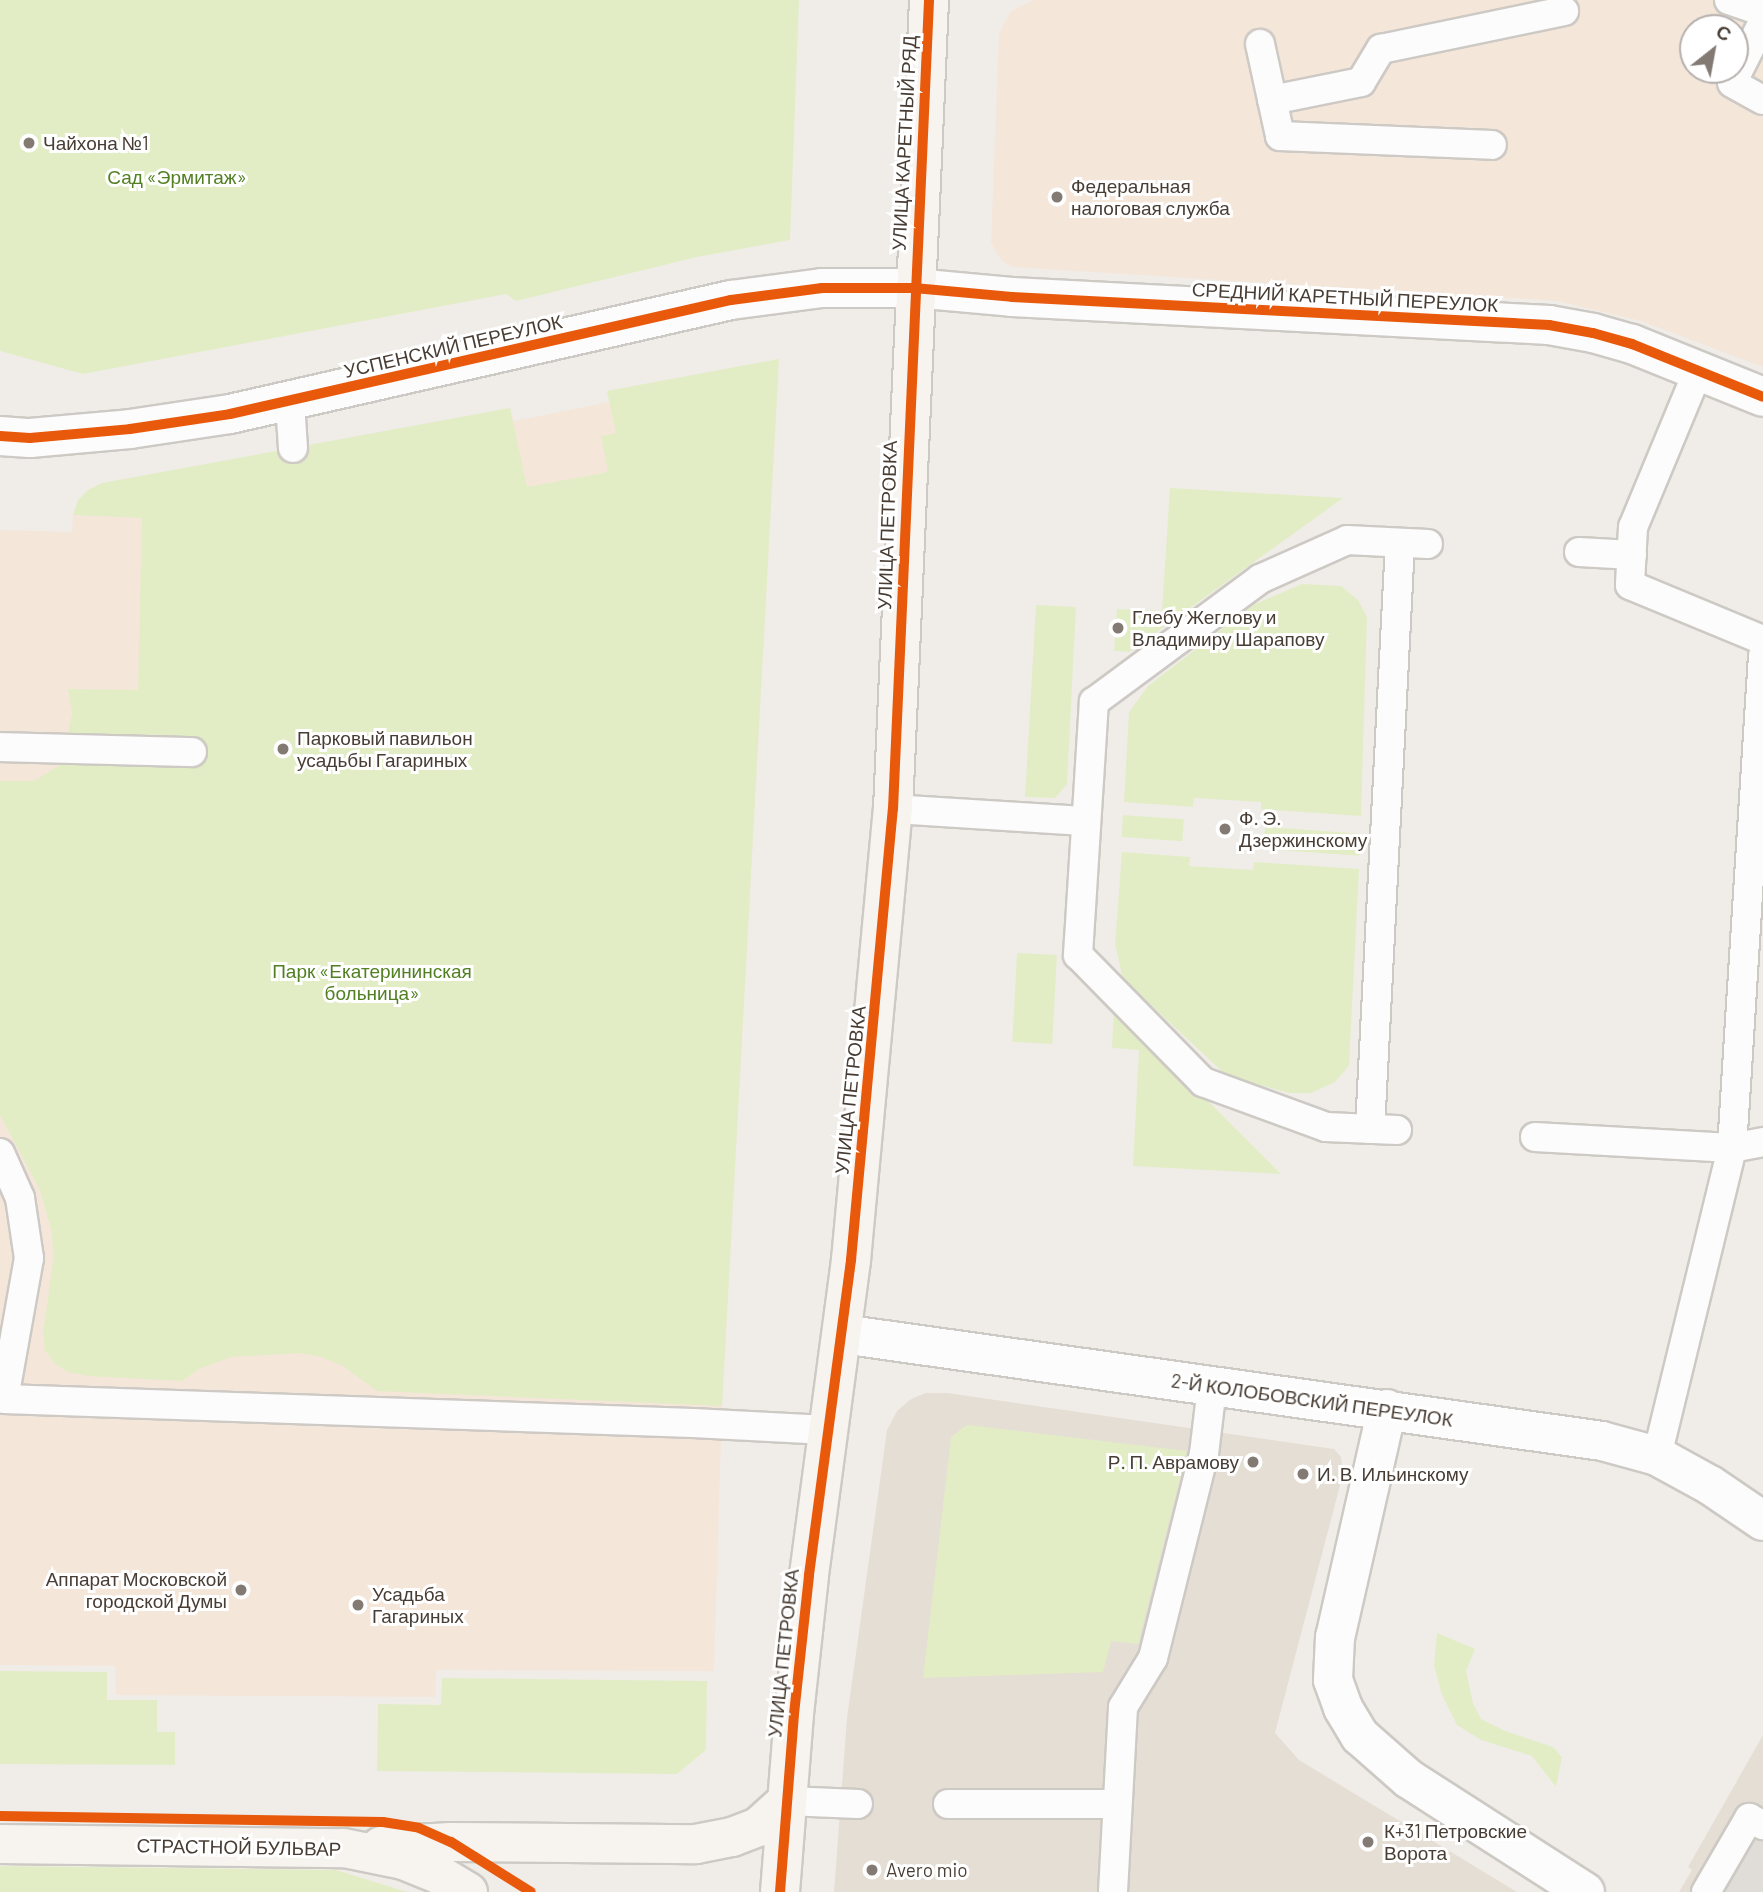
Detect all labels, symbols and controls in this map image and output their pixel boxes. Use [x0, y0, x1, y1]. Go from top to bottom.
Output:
north arrow [1679, 14, 1749, 84]
text: С [1712, 19, 1736, 46]
street label: УЛИЦА КАРЕТНЫЙ РЯД [887, 35, 921, 251]
place label: Чайхона №1 [43, 132, 149, 154]
marker: Чайхона №1 [21, 135, 37, 151]
park label: Сад «Эрмитаж» [107, 166, 247, 188]
place label: Федеральная налоговая служба [1071, 175, 1230, 219]
marker: Федеральная налоговая служба [1049, 189, 1065, 205]
street label: СРЕДНИЙ КАРЕТНЫЙ ПЕРЕУЛОК [1191, 278, 1499, 316]
street label: УСПЕНСКИЙ ПЕРЕУЛОК [342, 310, 564, 382]
street label: УЛИЦА ПЕТРОВКА [873, 440, 901, 610]
place label: Глебу Жеглову и Владимиру Шарапову [1132, 606, 1325, 650]
marker: Глебу Жеглову и Владимиру Шарапову [1110, 620, 1126, 636]
place label: Парковый павильон усадьбы Гагариных [297, 727, 473, 771]
marker: Парковый павильон усадьбы Гагариных [275, 741, 291, 757]
place label: Ф. Э. Дзержинскому [1239, 807, 1367, 851]
marker: Ф. Э. Дзержинскому [1217, 821, 1233, 837]
park label: Парк «Екатерининская больница» [272, 960, 472, 1004]
street label: УЛИЦА ПЕТРОВКА [830, 1005, 870, 1175]
street label: 2-Й КОЛОБОВСКИЙ ПЕРЕУЛОК [1170, 1369, 1454, 1431]
place label: Р. П. Аврамову [1108, 1451, 1239, 1473]
marker: Р. П. Аврамову [1245, 1454, 1261, 1470]
place label: И. В. Ильинскому [1317, 1463, 1469, 1485]
marker: И. В. Ильинскому [1295, 1466, 1311, 1482]
place label: Аппарат Московской городской Думы [46, 1568, 227, 1612]
street label: УЛИЦА ПЕТРОВКА [763, 1568, 803, 1738]
marker: Аппарат Московской городской Думы [233, 1582, 249, 1598]
place label: Усадьба Гагариных [372, 1583, 464, 1627]
marker: Усадьба Гагариных [350, 1597, 366, 1613]
place label: К+31 Петровские Ворота [1384, 1820, 1527, 1864]
marker: К+31 Петровские Ворота [1358, 1832, 1378, 1852]
street label: СТРАСТНОЙ БУЛЬВАР [136, 1834, 342, 1860]
place label: Avero mio [886, 1859, 968, 1881]
marker: Avero mio [864, 1862, 880, 1878]

